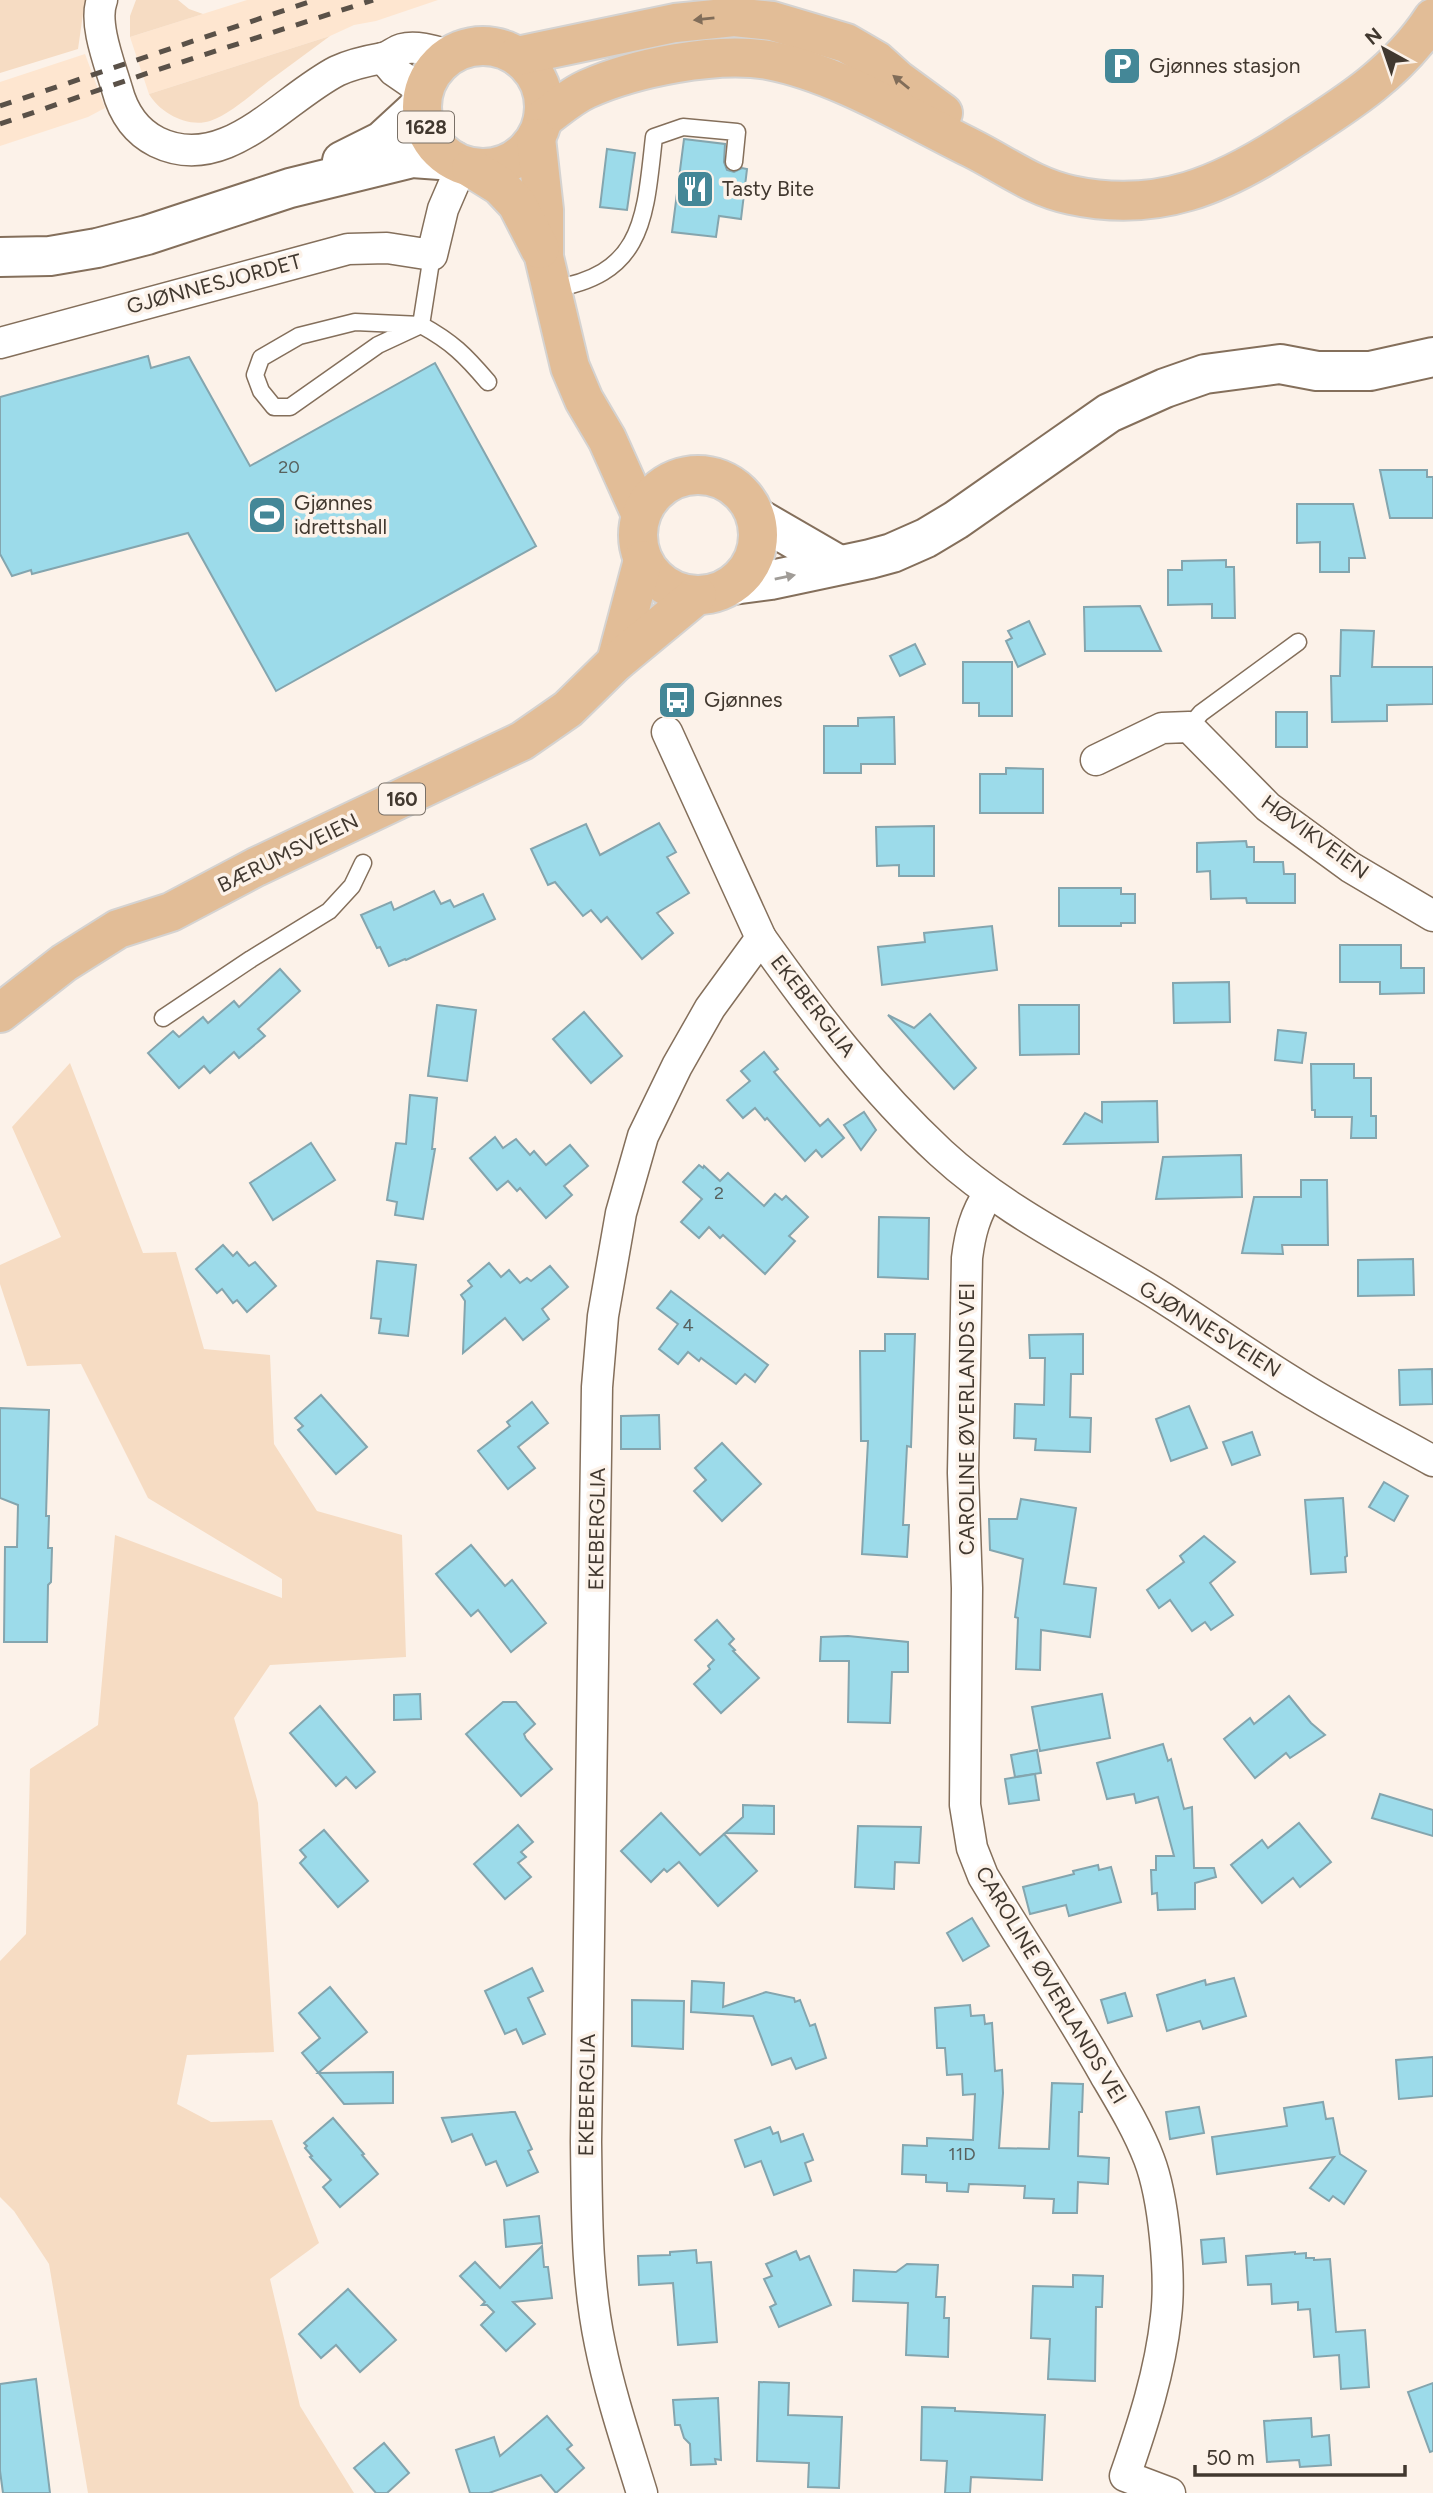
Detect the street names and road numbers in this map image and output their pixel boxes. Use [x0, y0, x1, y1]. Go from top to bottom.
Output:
road number: 1628 [398, 111, 454, 142]
street label: GJØNNESJORDET [124, 248, 304, 319]
road number: 160 [379, 784, 425, 814]
street label: HØVIKVEIEN [1257, 789, 1374, 884]
street label: BÆRUMSVEIEN [213, 808, 362, 898]
street label: EKEBERGLIA [766, 950, 861, 1062]
street label: GJØNNESVEIEN [1135, 1275, 1286, 1382]
street label: CAROLINE ØVERLANDS VEI [954, 1283, 979, 1555]
street label: EKEBERGLIA [583, 1467, 610, 1591]
street label: CAROLINE ØVERLANDS VEI [971, 1862, 1132, 2108]
street label: EKEBERGLIA [573, 2033, 600, 2157]

